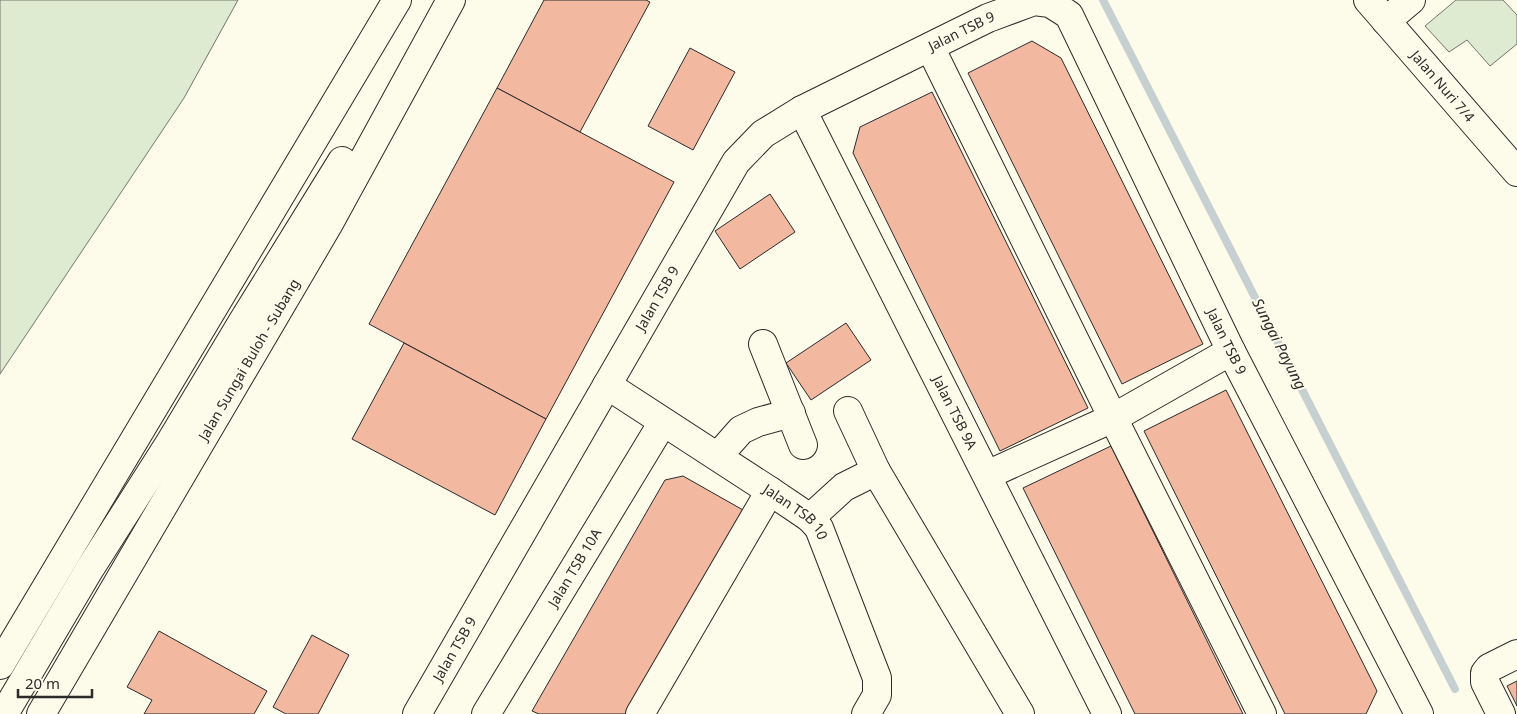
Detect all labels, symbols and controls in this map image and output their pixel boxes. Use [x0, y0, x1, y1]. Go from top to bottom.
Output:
street label: Jalan TSB 9 [923, 7, 997, 56]
street label: Jalan Nuri 7/4 [1405, 44, 1479, 126]
street label: Jalan TSB 9 [630, 262, 683, 336]
street label: Jalan Sungai Buloh - Subang [193, 275, 304, 445]
water label: Sungai Payung [1248, 294, 1312, 393]
street label: Jalan TSB 9 [1202, 303, 1252, 378]
street label: Jalan TSB 9A [928, 370, 982, 453]
street label: Jalan TSB 10 [758, 478, 833, 542]
street label: Jalan TSB 10A [542, 525, 605, 612]
street label: Jalan TSB 9 [427, 613, 480, 686]
scale bar [18, 666, 91, 698]
text: 20 m [25, 673, 60, 693]

